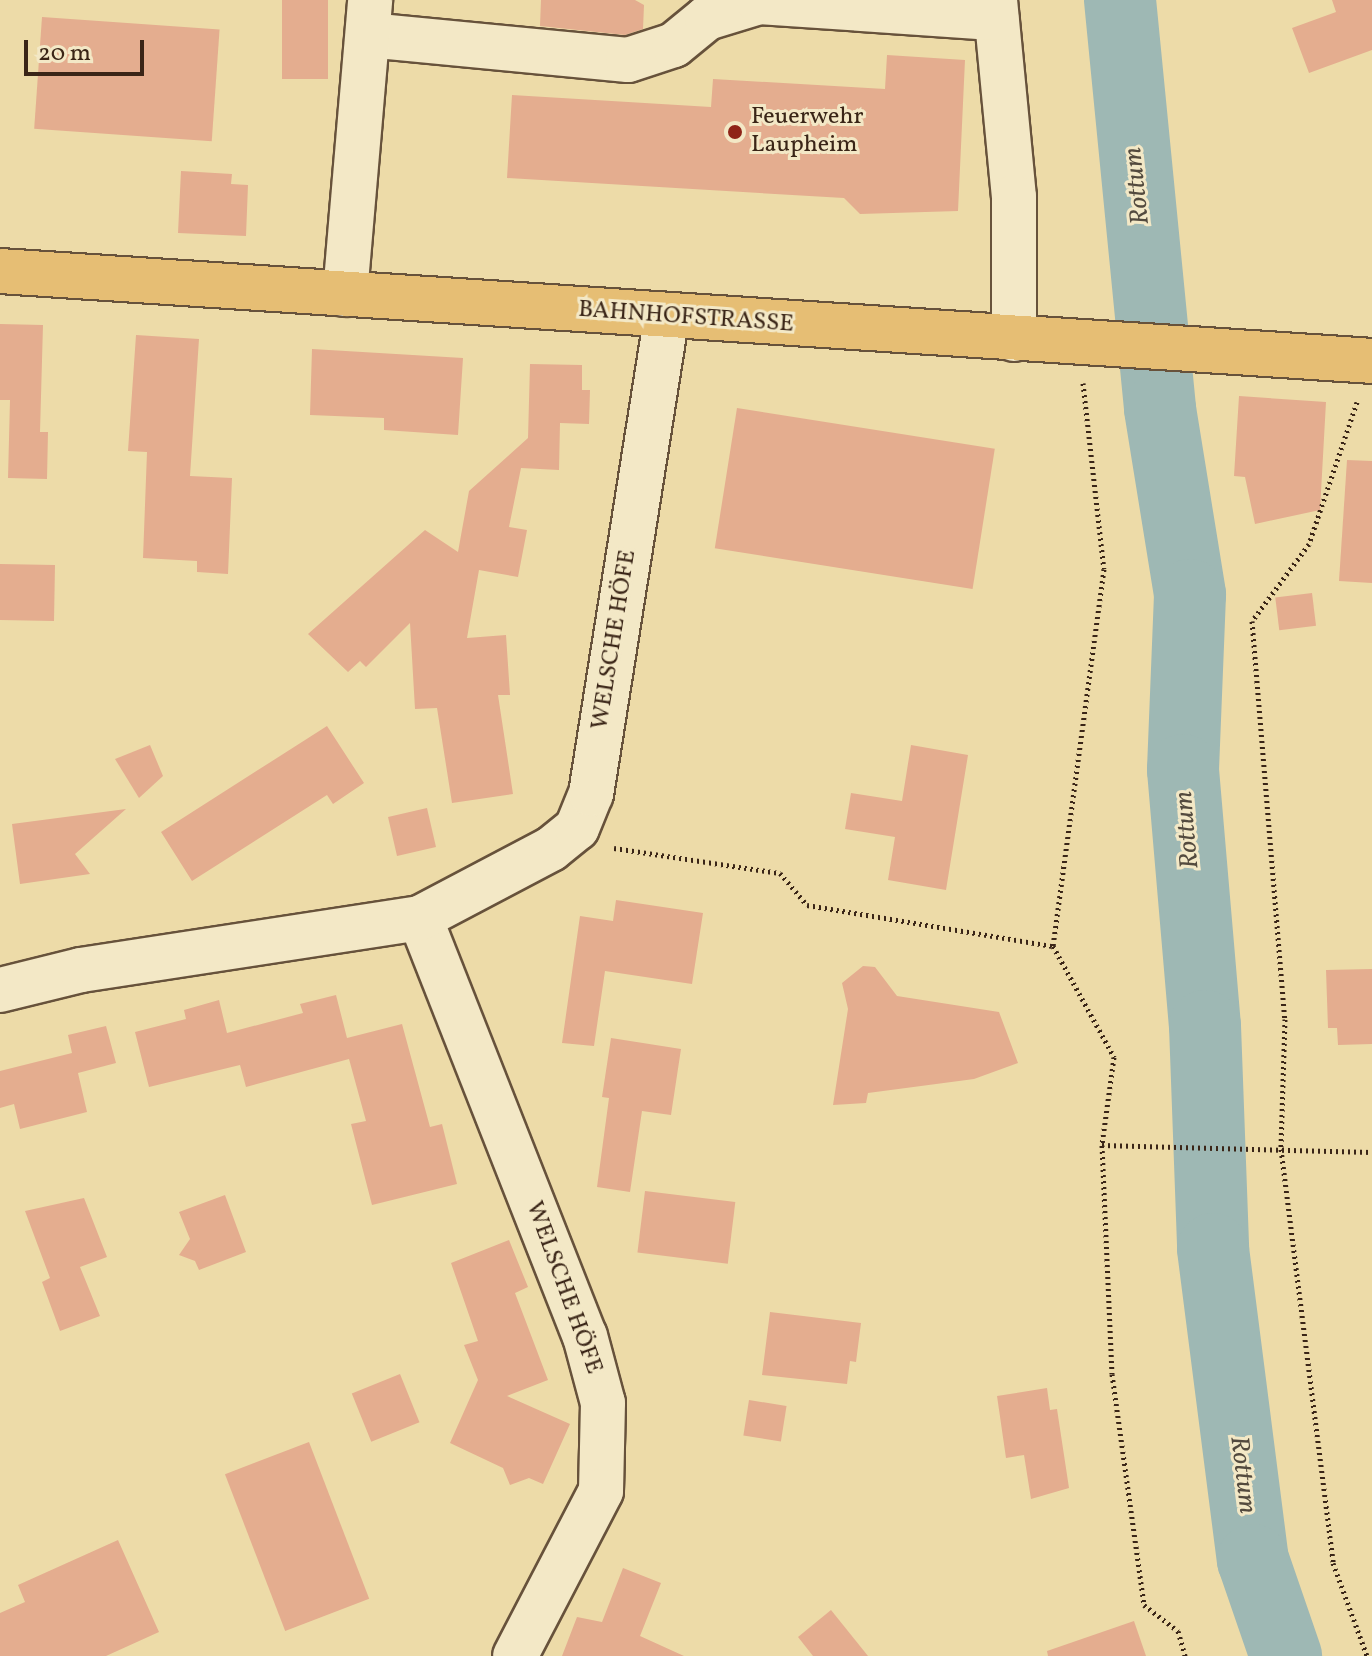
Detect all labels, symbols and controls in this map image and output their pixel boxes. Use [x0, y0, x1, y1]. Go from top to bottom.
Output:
scale bar [28, 24, 148, 74]
text: 20 m [38, 37, 91, 71]
place label: Feuerwehr Laupheim [751, 104, 864, 160]
marker: Feuerwehr Laupheim [726, 123, 744, 141]
water label: Rottum [1118, 146, 1158, 226]
street label: BAHNHOFSTRASSE [577, 296, 795, 340]
street label: WELSCHE HÖFE [587, 548, 643, 732]
water label: Rottum [1169, 790, 1207, 870]
street label: WELSCHE HÖFE [518, 1198, 608, 1378]
water label: Rottum [1222, 1434, 1262, 1516]

